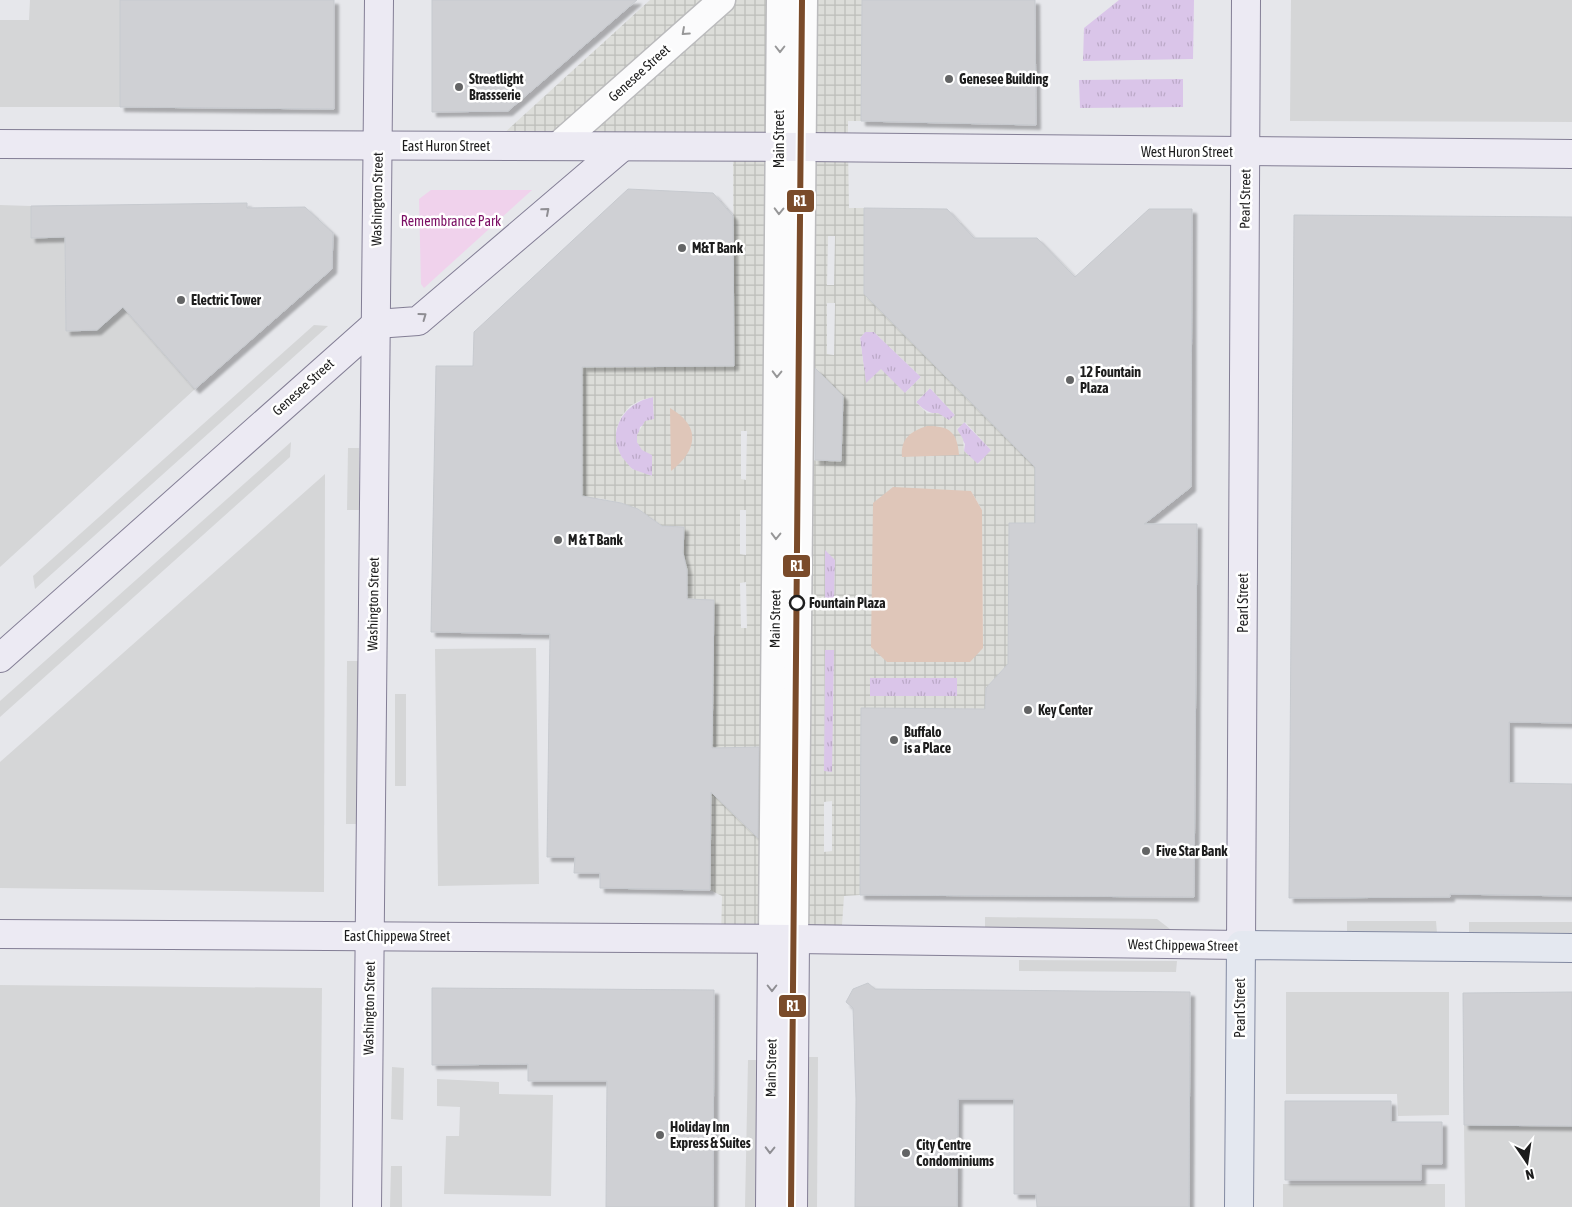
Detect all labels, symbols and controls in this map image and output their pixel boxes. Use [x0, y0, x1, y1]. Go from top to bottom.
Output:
one-way arrow [682, 27, 691, 36]
street label: Genesee Street [605, 41, 673, 105]
one-way arrow [775, 45, 785, 53]
place label: Streetlight Brassserie [469, 71, 524, 103]
place label: Genesee Building [959, 71, 1049, 87]
marker: Genesee Building [943, 73, 955, 85]
marker: Streetlight Brassserie [453, 81, 465, 93]
street label: Main Street [771, 110, 787, 168]
street label: East Huron Street [402, 138, 490, 154]
street label: West Huron Street [1141, 144, 1233, 160]
street label: Washington Street [368, 152, 386, 246]
street label: Pearl Street [1236, 169, 1254, 229]
line badge: R1 [786, 189, 815, 213]
text: R1 [793, 193, 807, 209]
one-way arrow [541, 208, 550, 217]
one-way arrow [774, 208, 784, 215]
park label: Remembrance Park [401, 213, 501, 229]
place label: M&T Bank [692, 240, 744, 256]
marker: M&T Bank [676, 242, 688, 254]
place label: Electric Tower [191, 292, 262, 308]
marker: Electric Tower [175, 294, 187, 306]
one-way arrow [417, 313, 426, 322]
street label: Genesee Street [269, 355, 337, 419]
place label: 12 Fountain Plaza [1080, 364, 1141, 396]
one-way arrow [772, 370, 782, 378]
marker: 12 Fountain Plaza [1064, 374, 1076, 386]
place label: M & T Bank [568, 532, 623, 548]
one-way arrow [771, 532, 781, 540]
marker: M & T Bank [552, 534, 564, 546]
line badge: R1 [782, 554, 811, 578]
street label: Washington Street [364, 557, 382, 651]
text: R1 [790, 558, 804, 574]
street label: Pearl Street [1235, 573, 1251, 633]
street label: Main Street [766, 590, 784, 648]
marker: Fountain Plaza [789, 595, 805, 611]
place label: Fountain Plaza [809, 595, 886, 611]
place label: Key Center [1038, 702, 1093, 718]
marker: Key Center [1022, 704, 1034, 716]
place label: Buffalo is a Place [904, 724, 951, 756]
marker: Buffalo is a Place [888, 734, 900, 746]
place label: Five Star Bank [1156, 843, 1228, 859]
marker: Five Star Bank [1140, 845, 1152, 857]
street label: East Chippewa Street [344, 928, 450, 944]
street label: West Chippewa Street [1128, 936, 1238, 954]
street label: Washington Street [360, 961, 378, 1055]
street label: Pearl Street [1232, 978, 1248, 1038]
one-way arrow [767, 984, 777, 992]
line badge: R1 [778, 994, 807, 1018]
text: R1 [786, 998, 800, 1014]
street label: Main Street [762, 1039, 780, 1097]
place label: Holiday Inn Express & Suites [670, 1119, 751, 1151]
marker: Holiday Inn Express & Suites [654, 1129, 666, 1141]
place label: City Centre Condominiums [916, 1137, 994, 1169]
north arrow [1502, 1137, 1552, 1187]
one-way arrow [765, 1146, 775, 1154]
marker: City Centre Condominiums [900, 1147, 912, 1159]
text: N [1524, 1166, 1536, 1183]

